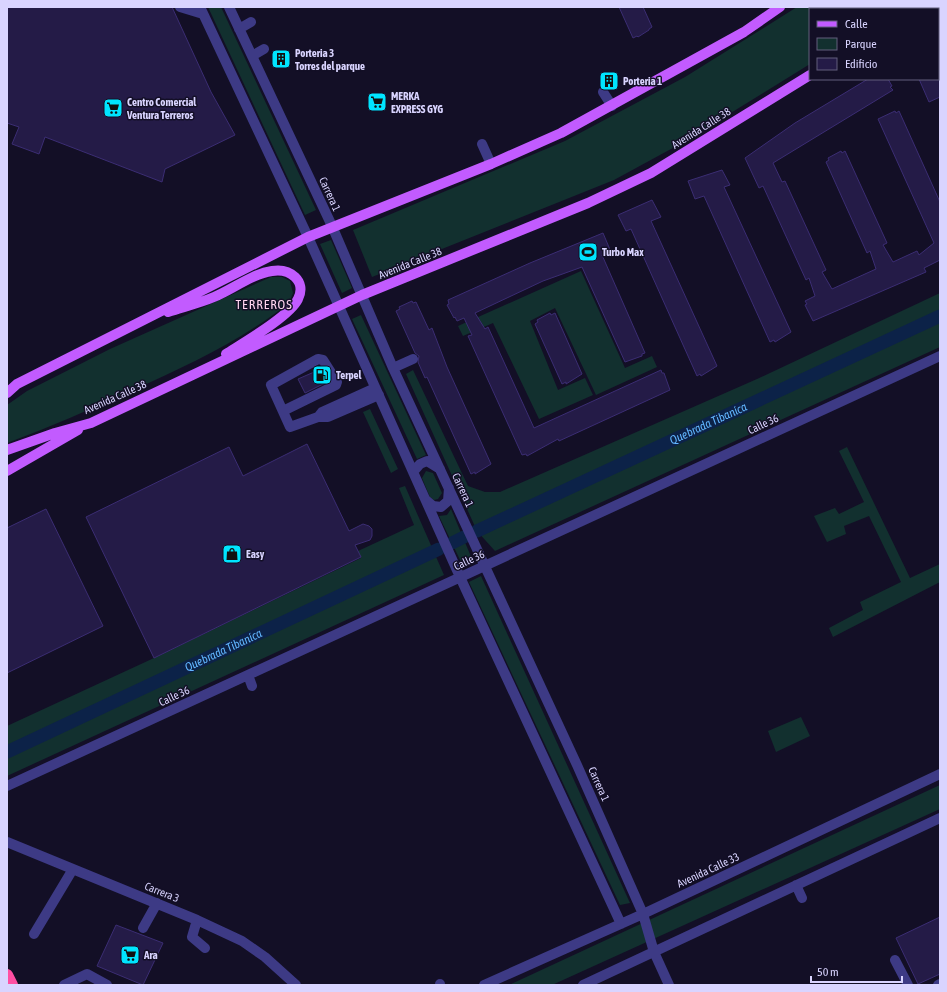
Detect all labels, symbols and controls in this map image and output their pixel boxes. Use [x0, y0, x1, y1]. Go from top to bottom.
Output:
legend [809, 8, 939, 80]
text: Calle [845, 17, 868, 31]
text: Parque [845, 37, 877, 51]
place label: Porteria 3 Torres del parque [295, 47, 365, 72]
building icon: Porteria 3 Torres del parque [270, 48, 292, 70]
text: Edificio [845, 57, 878, 71]
building icon: Porteria 1 [598, 70, 620, 92]
place label: Porteria 1 [623, 75, 662, 87]
place label: MERKA EXPRESS GYG [391, 90, 443, 115]
supermarket icon: MERKA EXPRESS GYG [366, 91, 388, 113]
place label: Centro Comercial Ventura Terreros [126, 96, 197, 121]
supermarket icon: Centro Comercial Ventura Terreros [102, 97, 124, 119]
street label: Avenida Calle 38 [669, 105, 733, 151]
street label: Carrera 1 [317, 175, 343, 213]
sports icon: Turbo Max [577, 241, 599, 263]
street label: Avenida Calle 38 [377, 245, 443, 281]
place label: Turbo Max [602, 246, 644, 258]
district label: TERREROS [235, 297, 293, 312]
fuel station icon: Terpel [311, 364, 333, 386]
place label: Terpel [336, 369, 363, 381]
street label: Avenida Calle 38 [82, 378, 148, 416]
water label: Quebrada Tibaníca [667, 400, 749, 448]
street label: Calle 36 [746, 412, 780, 436]
street label: Carrera 1 [450, 471, 476, 509]
shop icon: Easy [221, 543, 243, 565]
place label: Easy [246, 548, 265, 560]
street label: Calle 36 [452, 548, 486, 572]
water label: Quebrada Tibaníca [183, 626, 264, 674]
street label: Calle 36 [157, 684, 191, 708]
street label: Carrera 1 [586, 765, 612, 803]
street label: Avenida Calle 33 [675, 850, 741, 890]
street label: Carrera 3 [143, 880, 181, 904]
supermarket icon: Ara [119, 944, 141, 966]
place label: Ara [143, 949, 158, 961]
scale bar [811, 958, 902, 984]
text: 50 m [817, 965, 839, 979]

